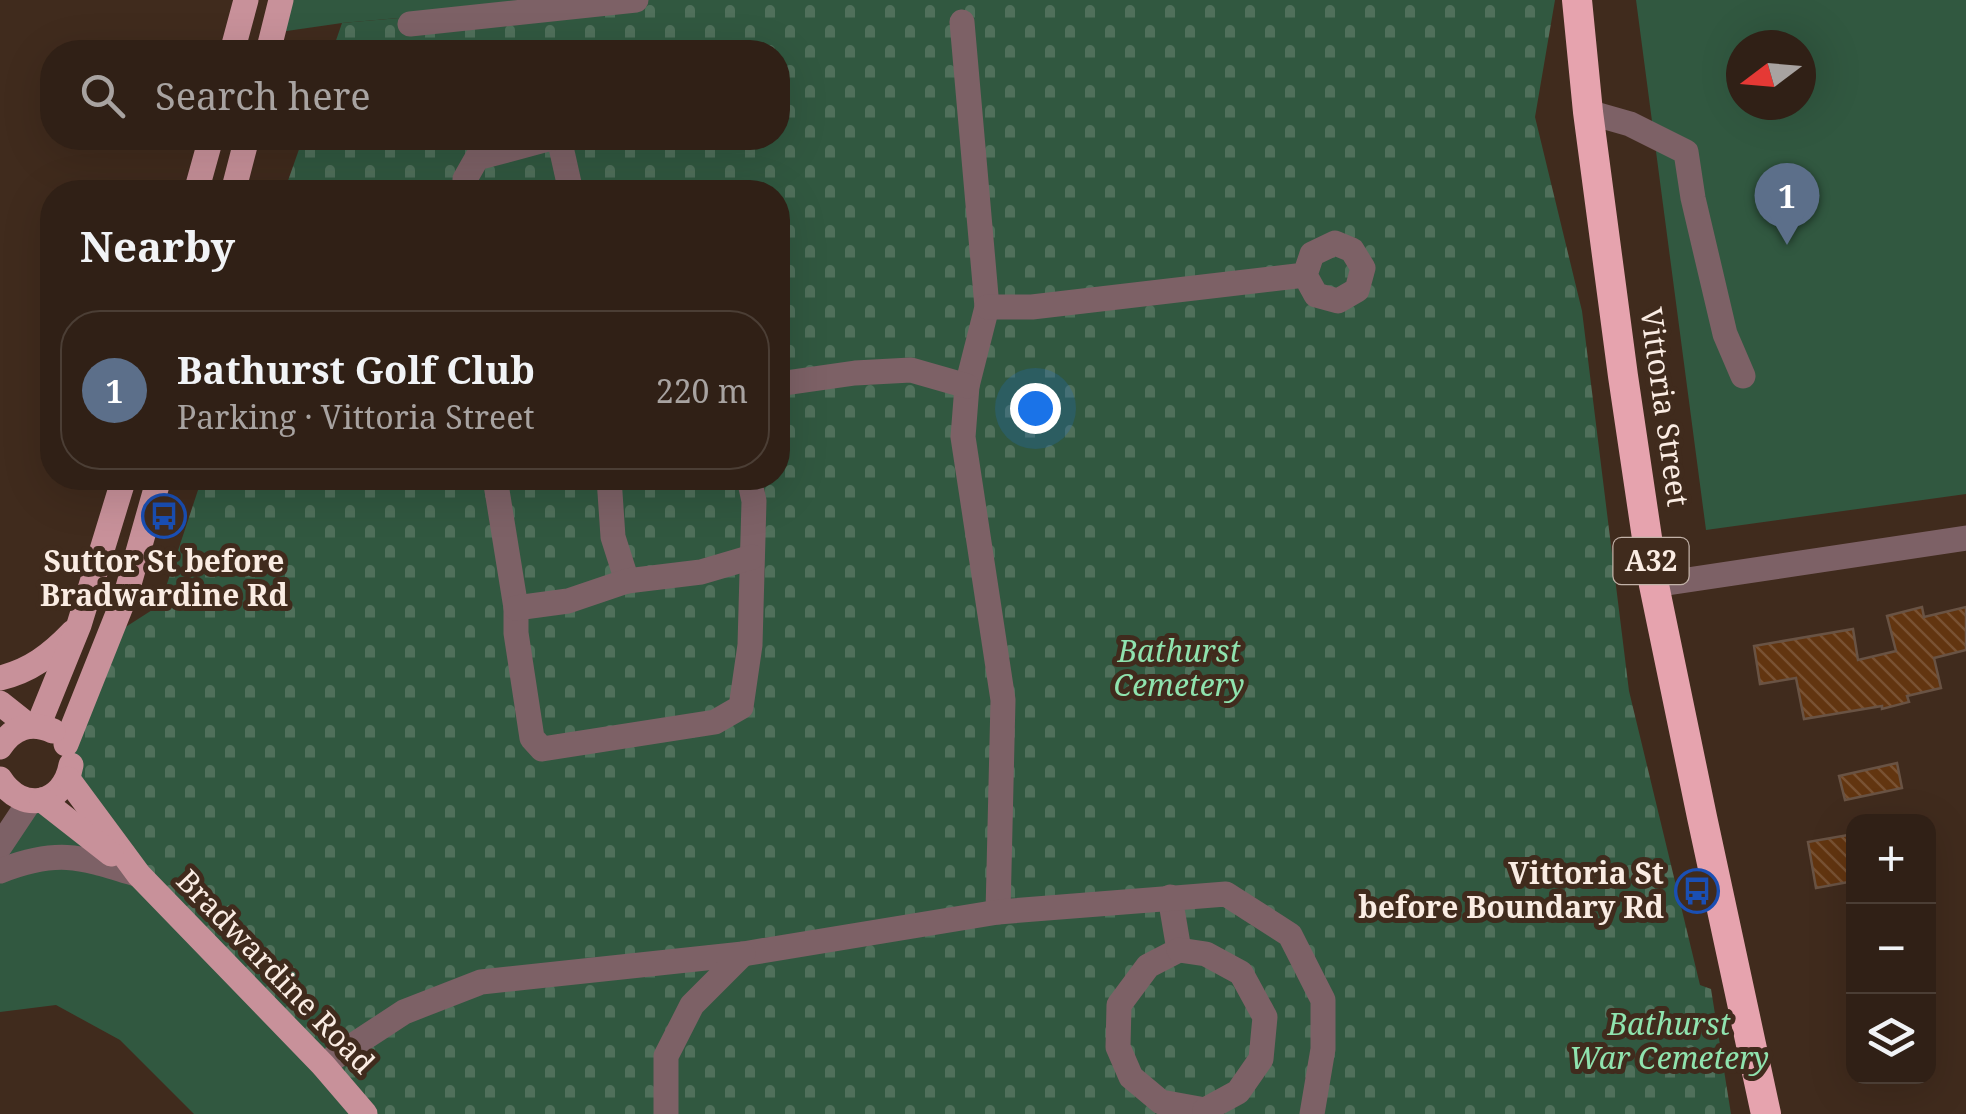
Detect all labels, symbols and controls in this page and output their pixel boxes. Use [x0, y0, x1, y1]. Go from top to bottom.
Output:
north arrow [1726, 30, 1816, 120]
search box [40, 40, 790, 150]
icon: search [75, 68, 130, 123]
text: Search here [155, 69, 371, 121]
pin: 1 [1754, 162, 1820, 245]
text: Nearby [80, 217, 235, 274]
street label: Vittoria Street [1631, 305, 1700, 509]
text: Bathurst Golf Club [177, 343, 535, 395]
text: 1 [105, 369, 124, 412]
text: 220 m [656, 369, 748, 412]
your location [1010, 383, 1061, 434]
text: Parking · Vittoria Street [177, 395, 535, 438]
bus stop icon: Suttor St before Bradwardine Rd [141, 493, 187, 539]
road number: A32 [1614, 538, 1688, 584]
place label: Suttor St before Bradwardine Rd [40, 540, 288, 615]
park label: Bathurst Cemetery [1114, 630, 1244, 705]
map controls [1846, 814, 1936, 1084]
button: + [1846, 814, 1936, 904]
place label: Vittoria St before Boundary Rd [1358, 852, 1664, 927]
street label: Bradwardine Road [168, 860, 384, 1082]
bus stop icon: Vittoria St before Boundary Rd [1674, 868, 1720, 914]
button: − [1846, 904, 1936, 994]
button: layers [1846, 994, 1936, 1084]
park label: Bathurst War Cemetery [1569, 1003, 1769, 1078]

